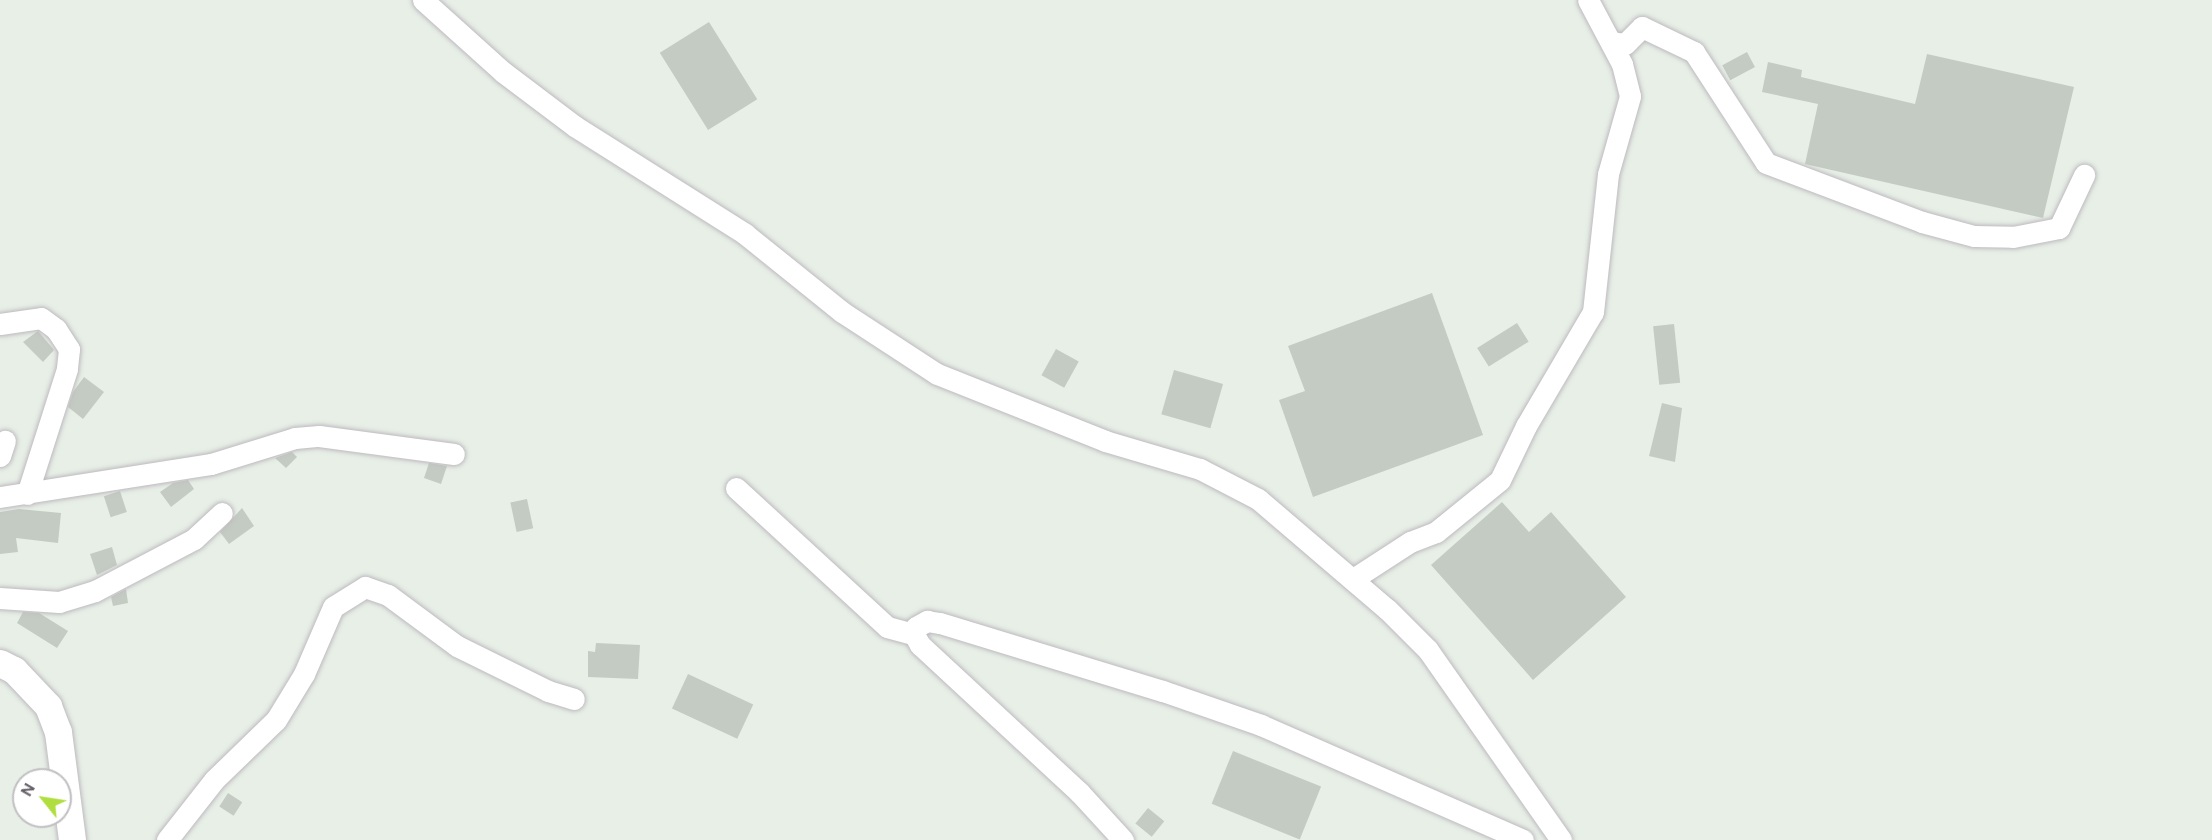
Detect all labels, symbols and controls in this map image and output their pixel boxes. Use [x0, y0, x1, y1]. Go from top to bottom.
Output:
north arrow [12, 768, 72, 828]
text: N [16, 779, 40, 800]

